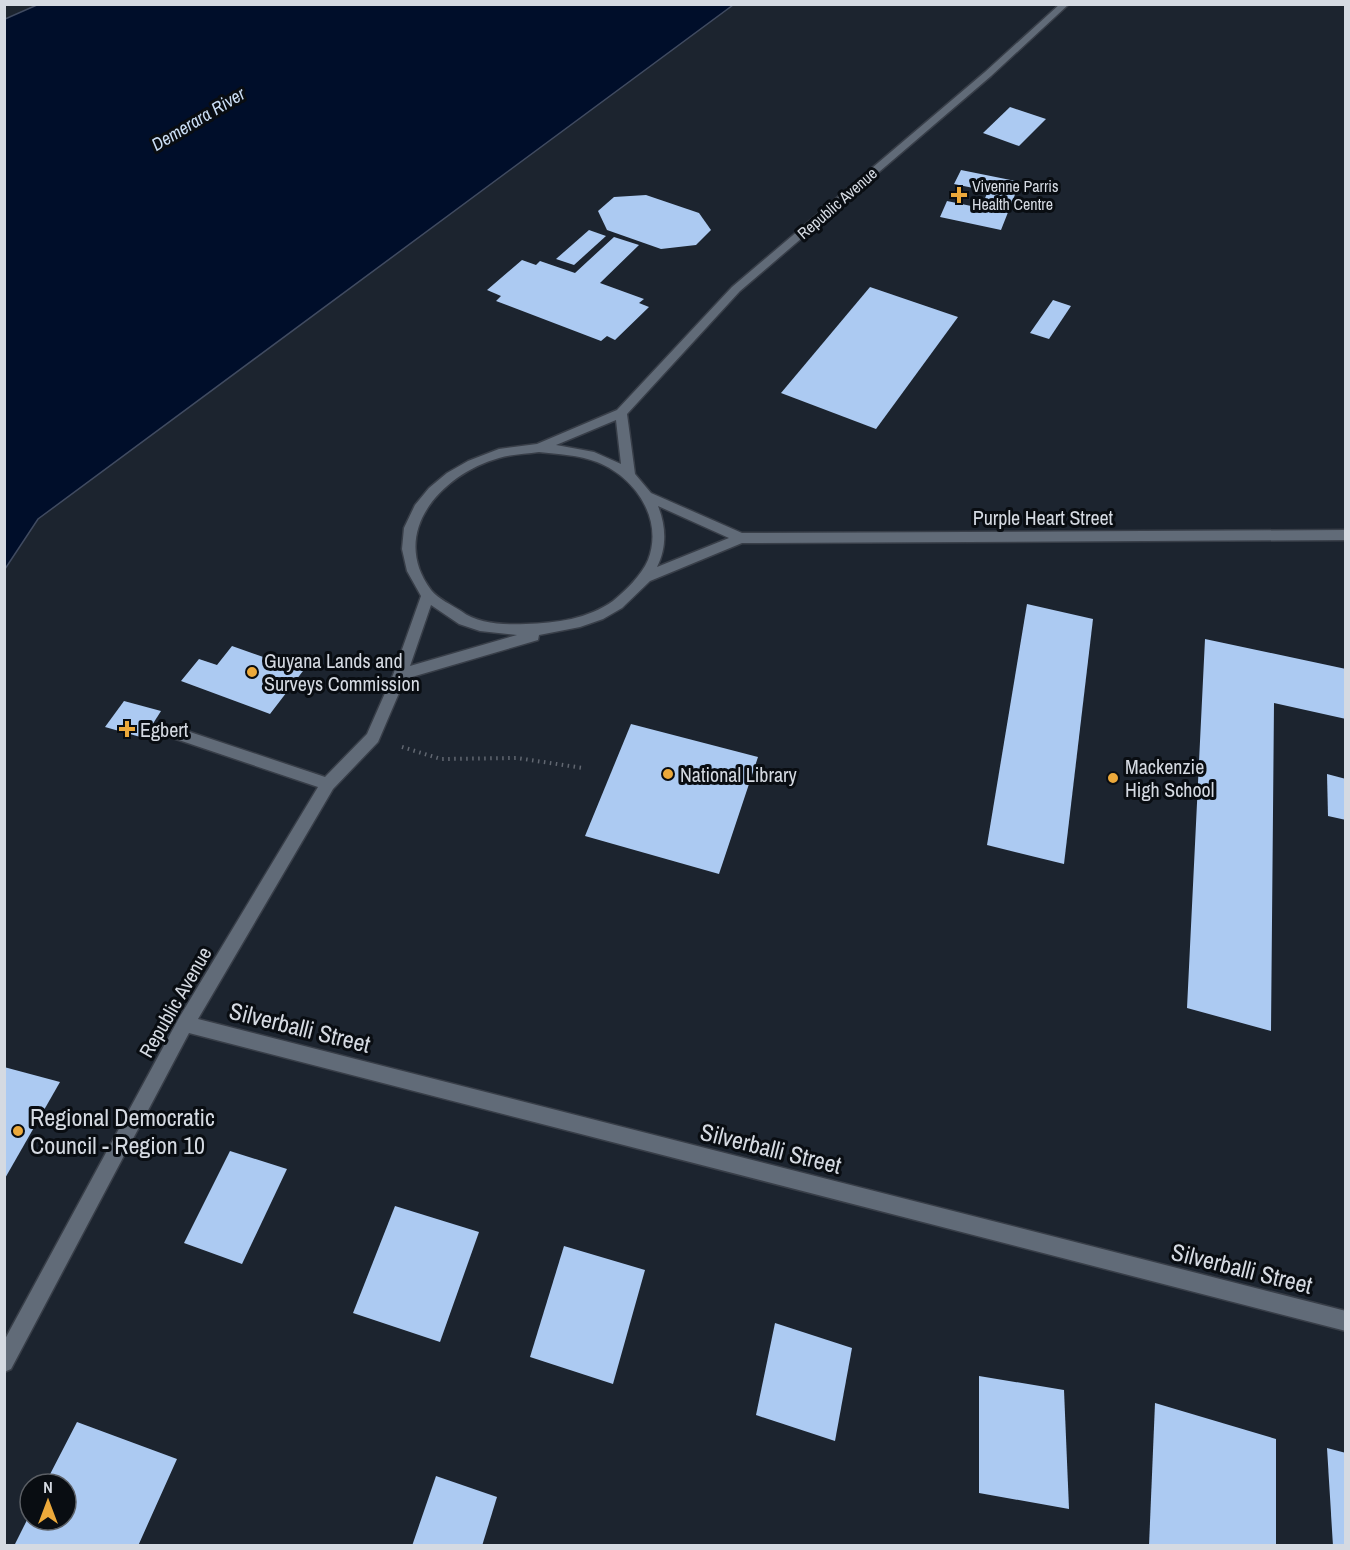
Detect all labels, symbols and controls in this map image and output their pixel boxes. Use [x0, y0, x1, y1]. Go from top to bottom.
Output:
water label: Demerara River [147, 81, 250, 157]
street label: Republic Avenue [792, 162, 882, 244]
place label: Vivenne Parris Health Centre [972, 175, 1059, 215]
marker: Vivenne Parris Health Centre [950, 186, 968, 204]
street label: Purple Heart Street [973, 504, 1114, 531]
place label: Guyana Lands and Surveys Commission [264, 647, 420, 697]
marker: Guyana Lands and Surveys Commission [245, 665, 259, 679]
place label: Egbert [140, 716, 189, 743]
marker: Egbert [118, 720, 136, 738]
place label: Mackenzie High School [1125, 753, 1214, 803]
place label: National Library [680, 761, 797, 788]
marker: National Library [661, 767, 675, 781]
marker: Mackenzie High School [1106, 771, 1120, 785]
street label: Republic Avenue [132, 942, 218, 1062]
street label: Silverballi Street [226, 994, 374, 1060]
place label: Regional Democratic Council - Region 10 [30, 1101, 215, 1161]
street label: Silverballi Street [697, 1115, 845, 1181]
marker: Regional Democratic Council - Region 10 [11, 1124, 25, 1138]
street label: Silverballi Street [1168, 1235, 1316, 1301]
north arrow [18, 1472, 78, 1532]
text: N [43, 1476, 53, 1498]

